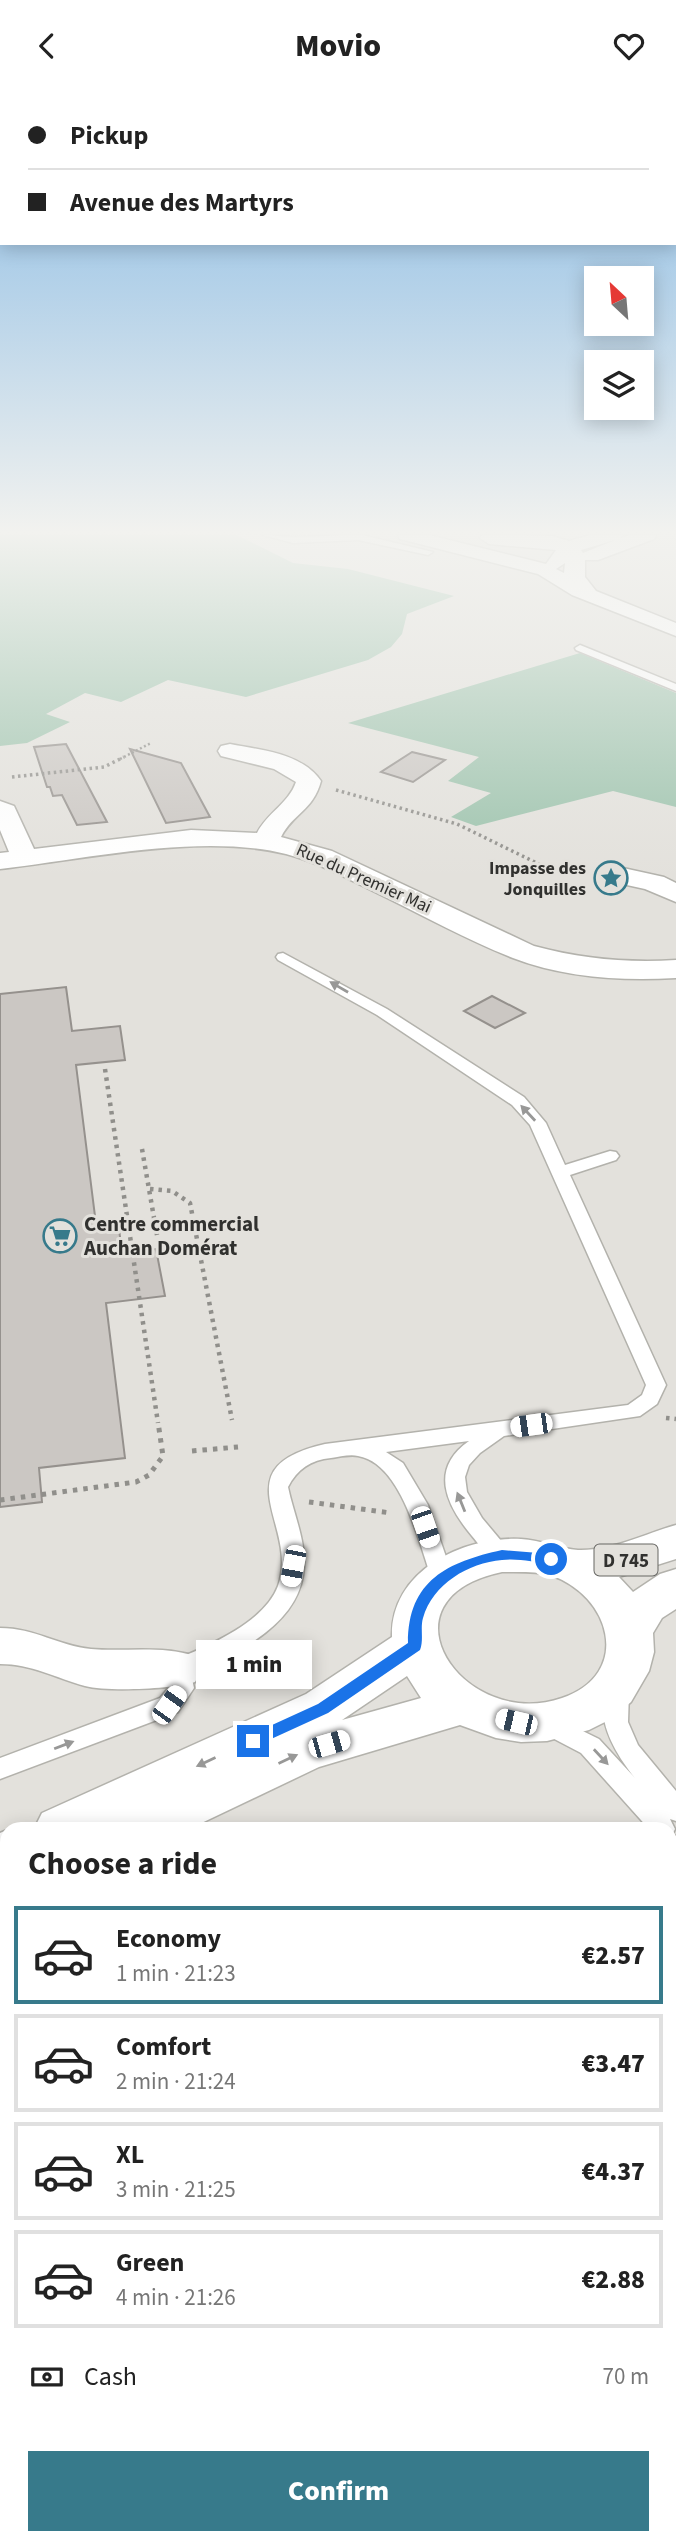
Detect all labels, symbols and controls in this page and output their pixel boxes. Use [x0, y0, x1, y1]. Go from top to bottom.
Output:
text: Movio [295, 23, 381, 69]
icon: back [28, 27, 66, 65]
icon: heart [610, 27, 648, 65]
text: Pickup [70, 117, 148, 154]
text: Avenue des Martyrs [70, 184, 294, 221]
north arrow [584, 266, 654, 336]
map controls [584, 266, 654, 420]
button: layers [584, 350, 654, 420]
street label: Rue du Premier Mai [292, 837, 435, 920]
place label: Impasse des Jonquilles [489, 856, 586, 902]
place icon: Impasse des Jonquilles [592, 859, 630, 897]
one-way arrow [330, 981, 349, 993]
one-way arrow [520, 1104, 536, 1122]
place label: Centre commercial Auchan Domérat [83, 1209, 259, 1263]
supermarket icon: Centre commercial Auchan Domérat [41, 1217, 79, 1255]
car [509, 1412, 554, 1438]
one-way arrow [455, 1491, 466, 1512]
car [409, 1504, 442, 1550]
car [279, 1543, 308, 1589]
route start [535, 1543, 567, 1575]
road number: D 745 [594, 1545, 658, 1575]
callout: 1 min [195, 1639, 311, 1689]
text: 1 min [226, 1648, 282, 1681]
car [149, 1682, 190, 1728]
car [494, 1707, 539, 1737]
route end [237, 1725, 269, 1757]
car [306, 1728, 353, 1760]
one-way arrow [53, 1739, 74, 1750]
one-way arrow [593, 1748, 609, 1766]
one-way arrow [278, 1753, 299, 1764]
one-way arrow [196, 1757, 217, 1768]
text: Choose a ride [28, 1841, 217, 1887]
text: Economy [116, 1920, 221, 1957]
icon: car [32, 1924, 95, 1987]
text: €2.57 [581, 1937, 645, 1974]
text: 1 min · 21:23 [116, 1957, 236, 1990]
text: Comfort [116, 2028, 211, 2065]
icon: car [32, 2032, 95, 2095]
text: €3.47 [581, 2045, 645, 2082]
text: 2 min · 21:24 [116, 2065, 236, 2098]
text: XL [116, 2136, 144, 2173]
icon: car [32, 2140, 95, 2203]
text: €4.37 [581, 2153, 645, 2190]
text: 3 min · 21:25 [116, 2173, 236, 2206]
text: Green [116, 2244, 184, 2281]
icon: car [32, 2248, 95, 2311]
text: €2.88 [581, 2261, 645, 2298]
text: 4 min · 21:26 [116, 2281, 236, 2314]
icon: cash [28, 2358, 66, 2396]
text: Cash [84, 2358, 137, 2395]
text: 70 m [602, 2360, 649, 2393]
button: Confirm [28, 2451, 649, 2531]

